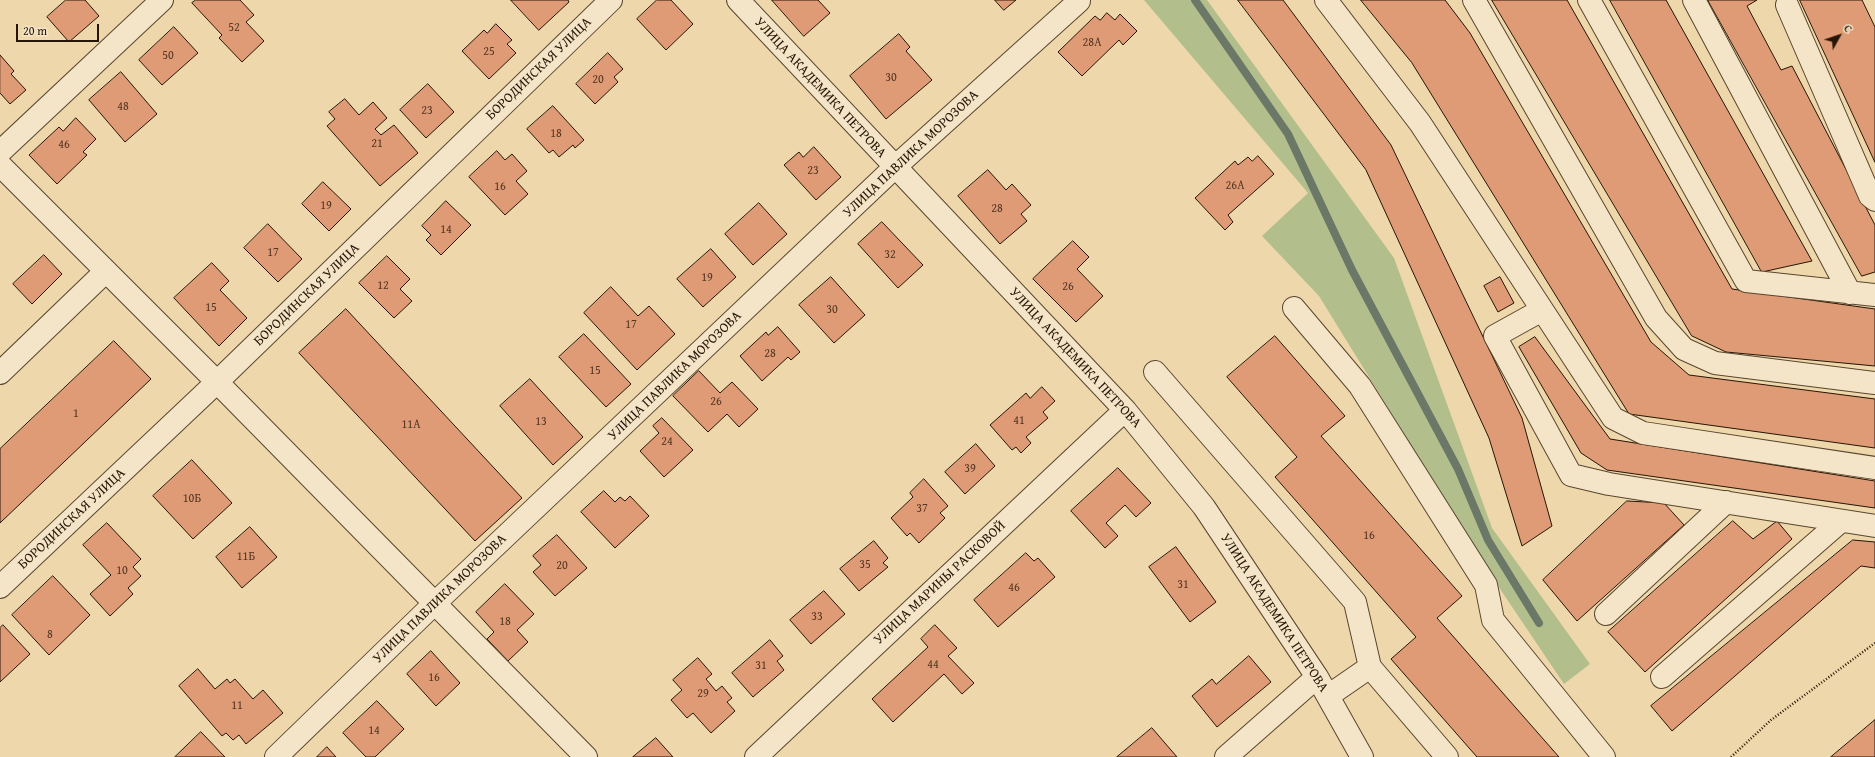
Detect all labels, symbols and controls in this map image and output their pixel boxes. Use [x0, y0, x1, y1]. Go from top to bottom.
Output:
street label: БОРОДИНСКАЯ УЛИЦА [483, 14, 595, 124]
street label: УЛИЦА АКАДЕМИКА ПЕТРОВА [750, 14, 890, 162]
scale bar [18, 16, 101, 42]
north arrow [1819, 16, 1859, 56]
house number: 52 [228, 21, 240, 35]
text: С [1840, 21, 1856, 36]
text: 20 m [23, 22, 47, 39]
house number: 28А [1083, 36, 1101, 50]
house number: 25 [483, 45, 495, 59]
house number: 50 [162, 49, 174, 63]
house number: 30 [885, 71, 897, 85]
house number: 20 [592, 73, 604, 87]
street label: УЛИЦА ПАВЛИКА МОРОЗОВА [840, 87, 982, 221]
house number: 48 [117, 100, 129, 114]
house number: 23 [421, 104, 433, 118]
house number: 18 [550, 127, 562, 141]
house number: 21 [371, 137, 383, 151]
house number: 46 [58, 138, 70, 152]
house number: 23 [807, 164, 819, 178]
house number: 26А [1226, 179, 1244, 193]
house number: 16 [494, 180, 506, 194]
house number: 19 [320, 199, 332, 213]
house number: 28 [991, 202, 1003, 216]
house number: 14 [440, 223, 452, 237]
street label: БОРОДИНСКАЯ УЛИЦА [251, 240, 363, 350]
house number: 17 [267, 246, 279, 260]
house number: 32 [884, 248, 896, 262]
house number: 19 [701, 271, 713, 285]
house number: 12 [377, 279, 389, 293]
house number: 26 [1062, 280, 1074, 294]
street label: УЛИЦА АКАДЕМИКА ПЕТРОВА [1005, 284, 1145, 432]
house number: 15 [205, 301, 217, 315]
house number: 30 [826, 303, 838, 317]
street label: УЛИЦА ПАВЛИКА МОРОЗОВА [605, 308, 745, 444]
house number: 17 [625, 318, 637, 332]
house number: 28 [764, 347, 776, 361]
house number: 15 [589, 364, 601, 378]
house number: 26 [710, 395, 722, 409]
house number: 1 [73, 407, 79, 421]
house number: 41 [1013, 414, 1025, 428]
house number: 13 [535, 415, 547, 429]
house number: 11А [402, 418, 420, 432]
house number: 24 [661, 435, 673, 449]
house number: 39 [964, 462, 976, 476]
street label: БОРОДИНСКАЯ УЛИЦА [15, 465, 129, 573]
house number: 10Б [183, 492, 201, 506]
house number: 37 [916, 502, 928, 516]
street label: УЛИЦА МАРИНЫ РАСКОВОЙ [871, 518, 1009, 648]
house number: 16 [1363, 529, 1375, 543]
street label: УЛИЦА АКАДЕМИКА ПЕТРОВА [1216, 530, 1332, 696]
street label: УЛИЦА ПАВЛИКА МОРОЗОВА [370, 531, 510, 667]
house number: 11Б [237, 550, 255, 564]
house number: 35 [859, 558, 871, 572]
house number: 20 [556, 559, 568, 573]
house number: 10 [116, 564, 128, 578]
house number: 31 [1177, 578, 1189, 592]
house number: 46 [1008, 581, 1020, 595]
house number: 33 [811, 610, 823, 624]
house number: 18 [499, 615, 511, 629]
house number: 8 [47, 628, 53, 642]
house number: 44 [927, 658, 939, 672]
house number: 31 [755, 659, 767, 673]
house number: 16 [428, 671, 440, 685]
house number: 29 [697, 687, 709, 701]
house number: 11 [231, 699, 243, 713]
house number: 14 [368, 724, 380, 738]

